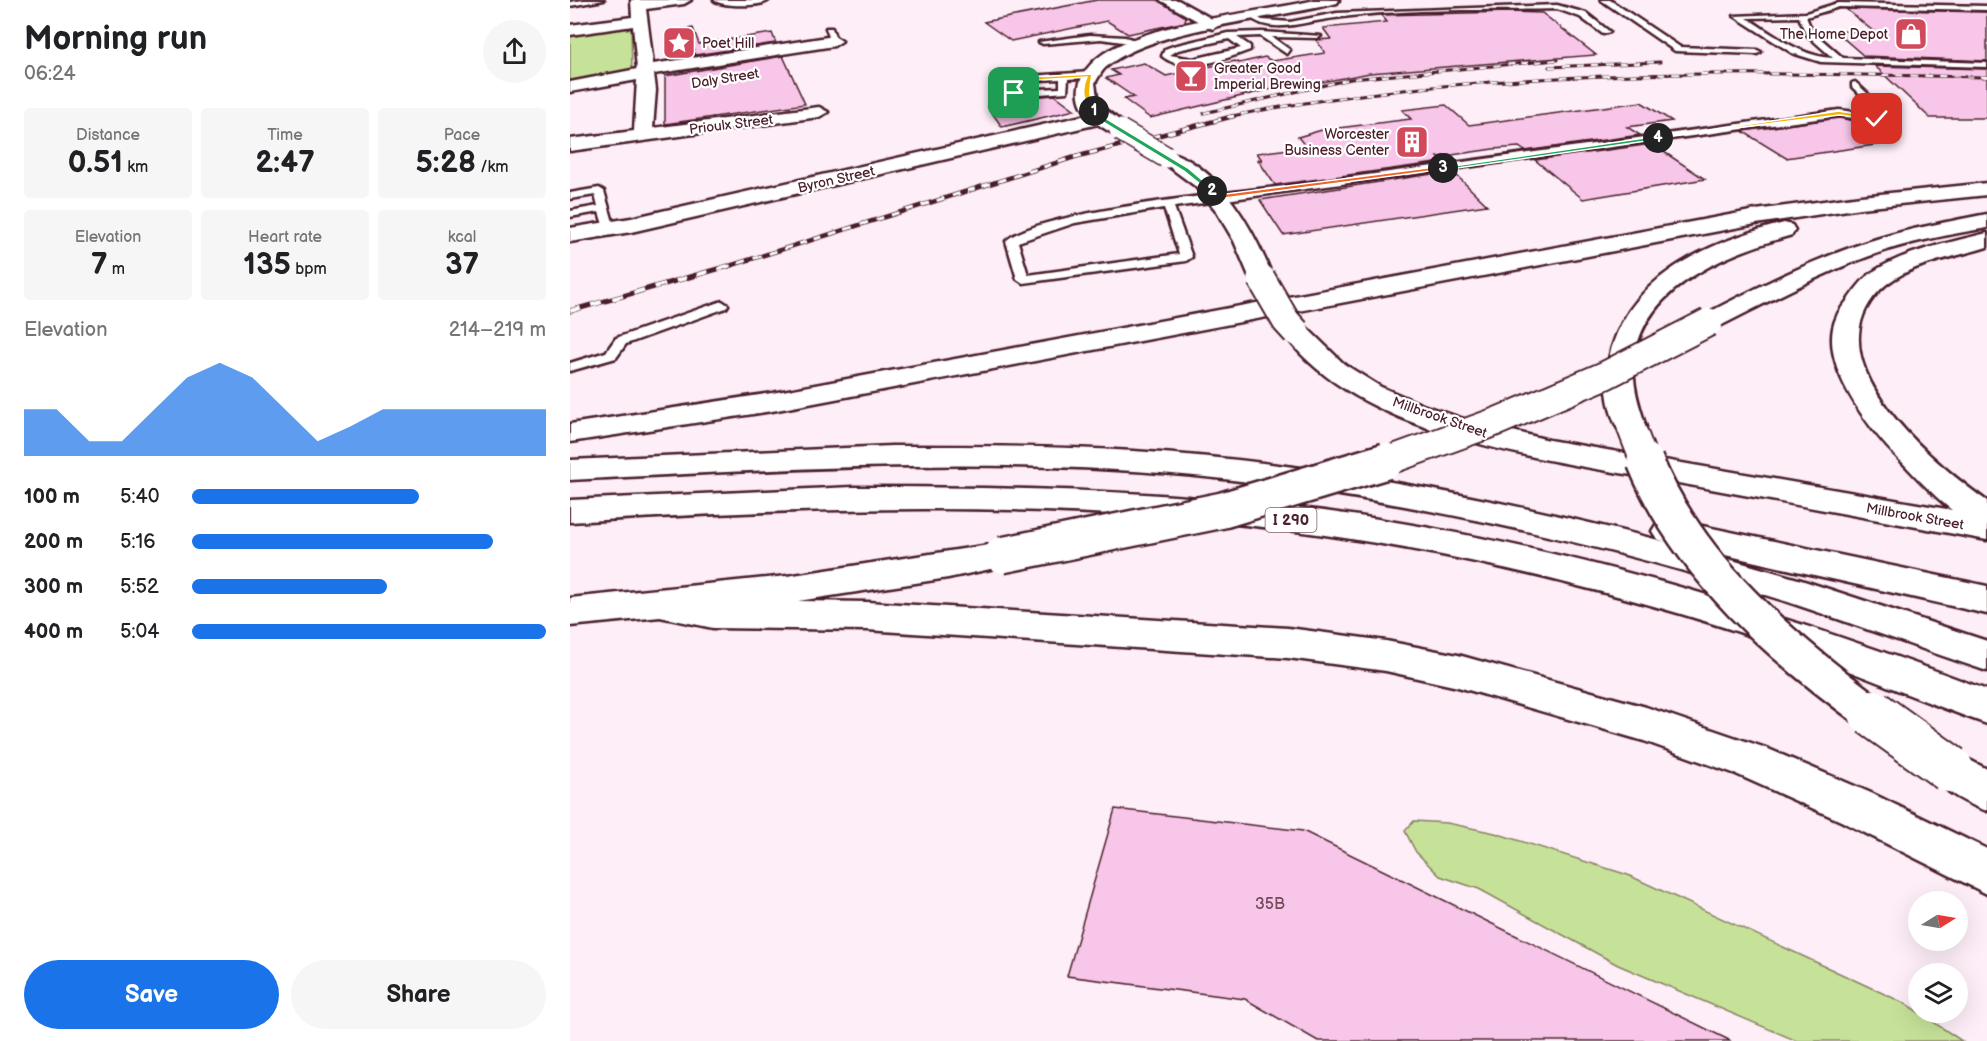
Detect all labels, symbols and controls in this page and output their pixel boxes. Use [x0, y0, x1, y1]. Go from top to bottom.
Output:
shop icon: The Home Depot [1893, 16, 1929, 52]
text: Morning run [24, 19, 207, 59]
button: share [483, 20, 546, 83]
place icon: Poet Hill [661, 25, 697, 61]
place label: The Home Depot [1780, 26, 1889, 43]
place label: Poet Hill [702, 35, 754, 52]
bar icon: Greater Good Imperial Brewing [1173, 58, 1209, 94]
place label: Greater Good Imperial Brewing [1214, 60, 1321, 93]
text: 06:24 [24, 62, 76, 86]
street label: Daly Street [690, 65, 761, 92]
pin [988, 67, 1039, 118]
icon: arrive [997, 76, 1030, 109]
pin [1851, 93, 1902, 144]
pin: 1 [1079, 96, 1109, 126]
text: 1 [1091, 101, 1097, 120]
icon: check [1860, 102, 1893, 135]
street label: Prioulx Street [688, 111, 775, 138]
pin: 4 [1643, 123, 1673, 153]
building icon: Worcester Business Center [1394, 124, 1430, 160]
text: Distance [76, 126, 140, 145]
text: Time [267, 126, 303, 145]
text: Pace [444, 126, 480, 145]
place label: Worcester Business Center [1284, 126, 1390, 159]
text: 4 [1653, 128, 1663, 147]
text: 0.51 [68, 145, 123, 181]
text: 2:47 [255, 145, 315, 181]
text: 5:28 [415, 145, 476, 181]
pin: 3 [1428, 153, 1458, 183]
text: km [123, 158, 148, 177]
text: /km [476, 158, 509, 177]
text: 3 [1438, 158, 1448, 177]
street label: Byron Street [796, 162, 877, 197]
pin: 2 [1197, 176, 1227, 206]
text: 2 [1207, 181, 1217, 200]
text: Elevation [75, 228, 141, 247]
text: Heart rate [248, 228, 322, 247]
text: kcal [448, 228, 476, 247]
text: 7 [91, 247, 108, 283]
text: 135 [243, 247, 291, 283]
text: 37 [445, 247, 479, 283]
text: m [108, 260, 125, 279]
text: bpm [291, 260, 327, 279]
text: Elevation [24, 318, 107, 342]
text: 214–219 m [449, 318, 546, 342]
street label: Millbrook Street [1390, 393, 1490, 442]
text: 100 m [24, 485, 80, 509]
text: 5:40 [120, 485, 159, 509]
street label: Millbrook Street [1865, 500, 1966, 534]
road number: I 290 [1266, 508, 1316, 532]
text: 200 m [24, 530, 83, 554]
text: 5:16 [120, 530, 155, 554]
text: 300 m [24, 575, 83, 599]
text: 5:52 [120, 575, 159, 599]
text: 400 m [24, 620, 83, 644]
text: 5:04 [120, 620, 159, 644]
north arrow [1908, 891, 1968, 951]
map controls [1908, 891, 1968, 1023]
house number: 35B [1255, 895, 1285, 914]
button: Save [24, 960, 279, 1029]
button: Share [291, 960, 546, 1029]
button: layers [1908, 963, 1968, 1023]

